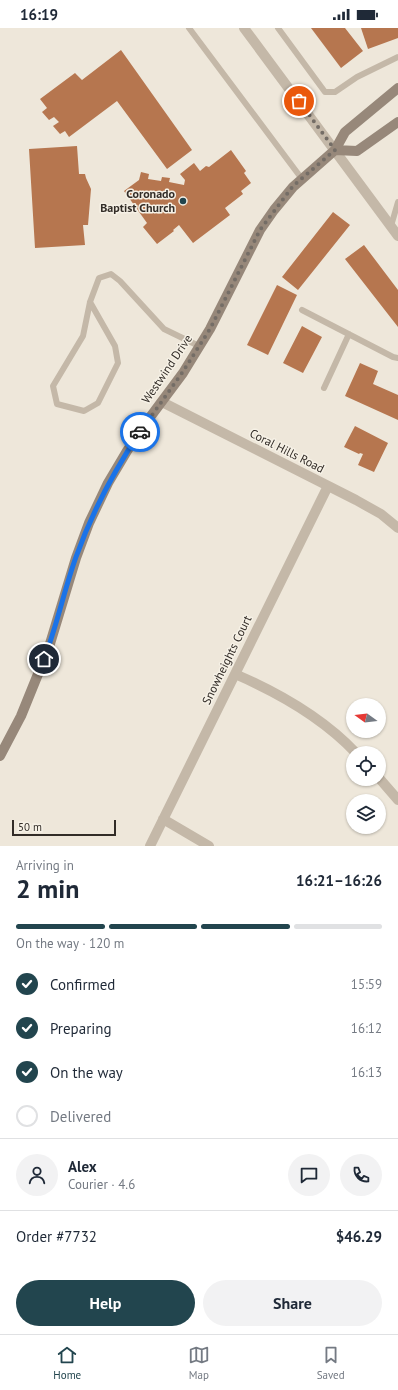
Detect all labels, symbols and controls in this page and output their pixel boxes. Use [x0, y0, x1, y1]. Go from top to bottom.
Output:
text: 16:19 [20, 5, 58, 24]
pin [282, 84, 316, 118]
icon: bag [288, 90, 310, 112]
place label: Coronado Baptist Church [100, 186, 176, 215]
marker: Coronado Baptist Church [178, 196, 188, 206]
street label: Westwind Drive [138, 331, 195, 406]
courier [120, 412, 160, 452]
icon: car [129, 421, 151, 443]
street label: Coral Hills Road [247, 425, 327, 476]
street label: Snowheights Court [199, 613, 255, 707]
pin [27, 642, 61, 676]
icon: home [33, 648, 55, 670]
north arrow [346, 698, 386, 738]
map controls [346, 698, 386, 834]
button: locate [346, 746, 386, 786]
button: layers [346, 794, 386, 834]
scale bar [12, 818, 116, 837]
text: 50 m [18, 820, 42, 834]
text: Arriving in [16, 857, 74, 874]
text: 16:21–16:26 [296, 871, 382, 890]
text: 2 min [16, 872, 79, 905]
text: On the way · 120 m [16, 935, 124, 952]
icon: check [16, 973, 38, 995]
text: Confirmed [50, 975, 115, 994]
text: 15:59 [351, 976, 382, 993]
icon: check [16, 1017, 38, 1039]
text: Preparing [50, 1019, 112, 1038]
text: 16:12 [351, 1020, 382, 1037]
icon: check [16, 1061, 38, 1083]
text: On the way [50, 1063, 123, 1082]
text: 16:13 [351, 1064, 382, 1081]
text: Delivered [50, 1107, 111, 1126]
button: person [16, 1154, 58, 1196]
button: chat [288, 1154, 330, 1196]
button: phone [340, 1154, 382, 1196]
text: Alex [68, 1157, 97, 1176]
text: Courier · 4.6 [68, 1176, 135, 1193]
text: Order #7732 [16, 1227, 97, 1246]
text: $46.29 [336, 1227, 382, 1246]
button: Help [16, 1280, 195, 1326]
button: Share [203, 1280, 382, 1326]
tab: Home [53, 1344, 81, 1382]
tab: Map [188, 1344, 210, 1382]
tab: Saved [317, 1344, 345, 1382]

